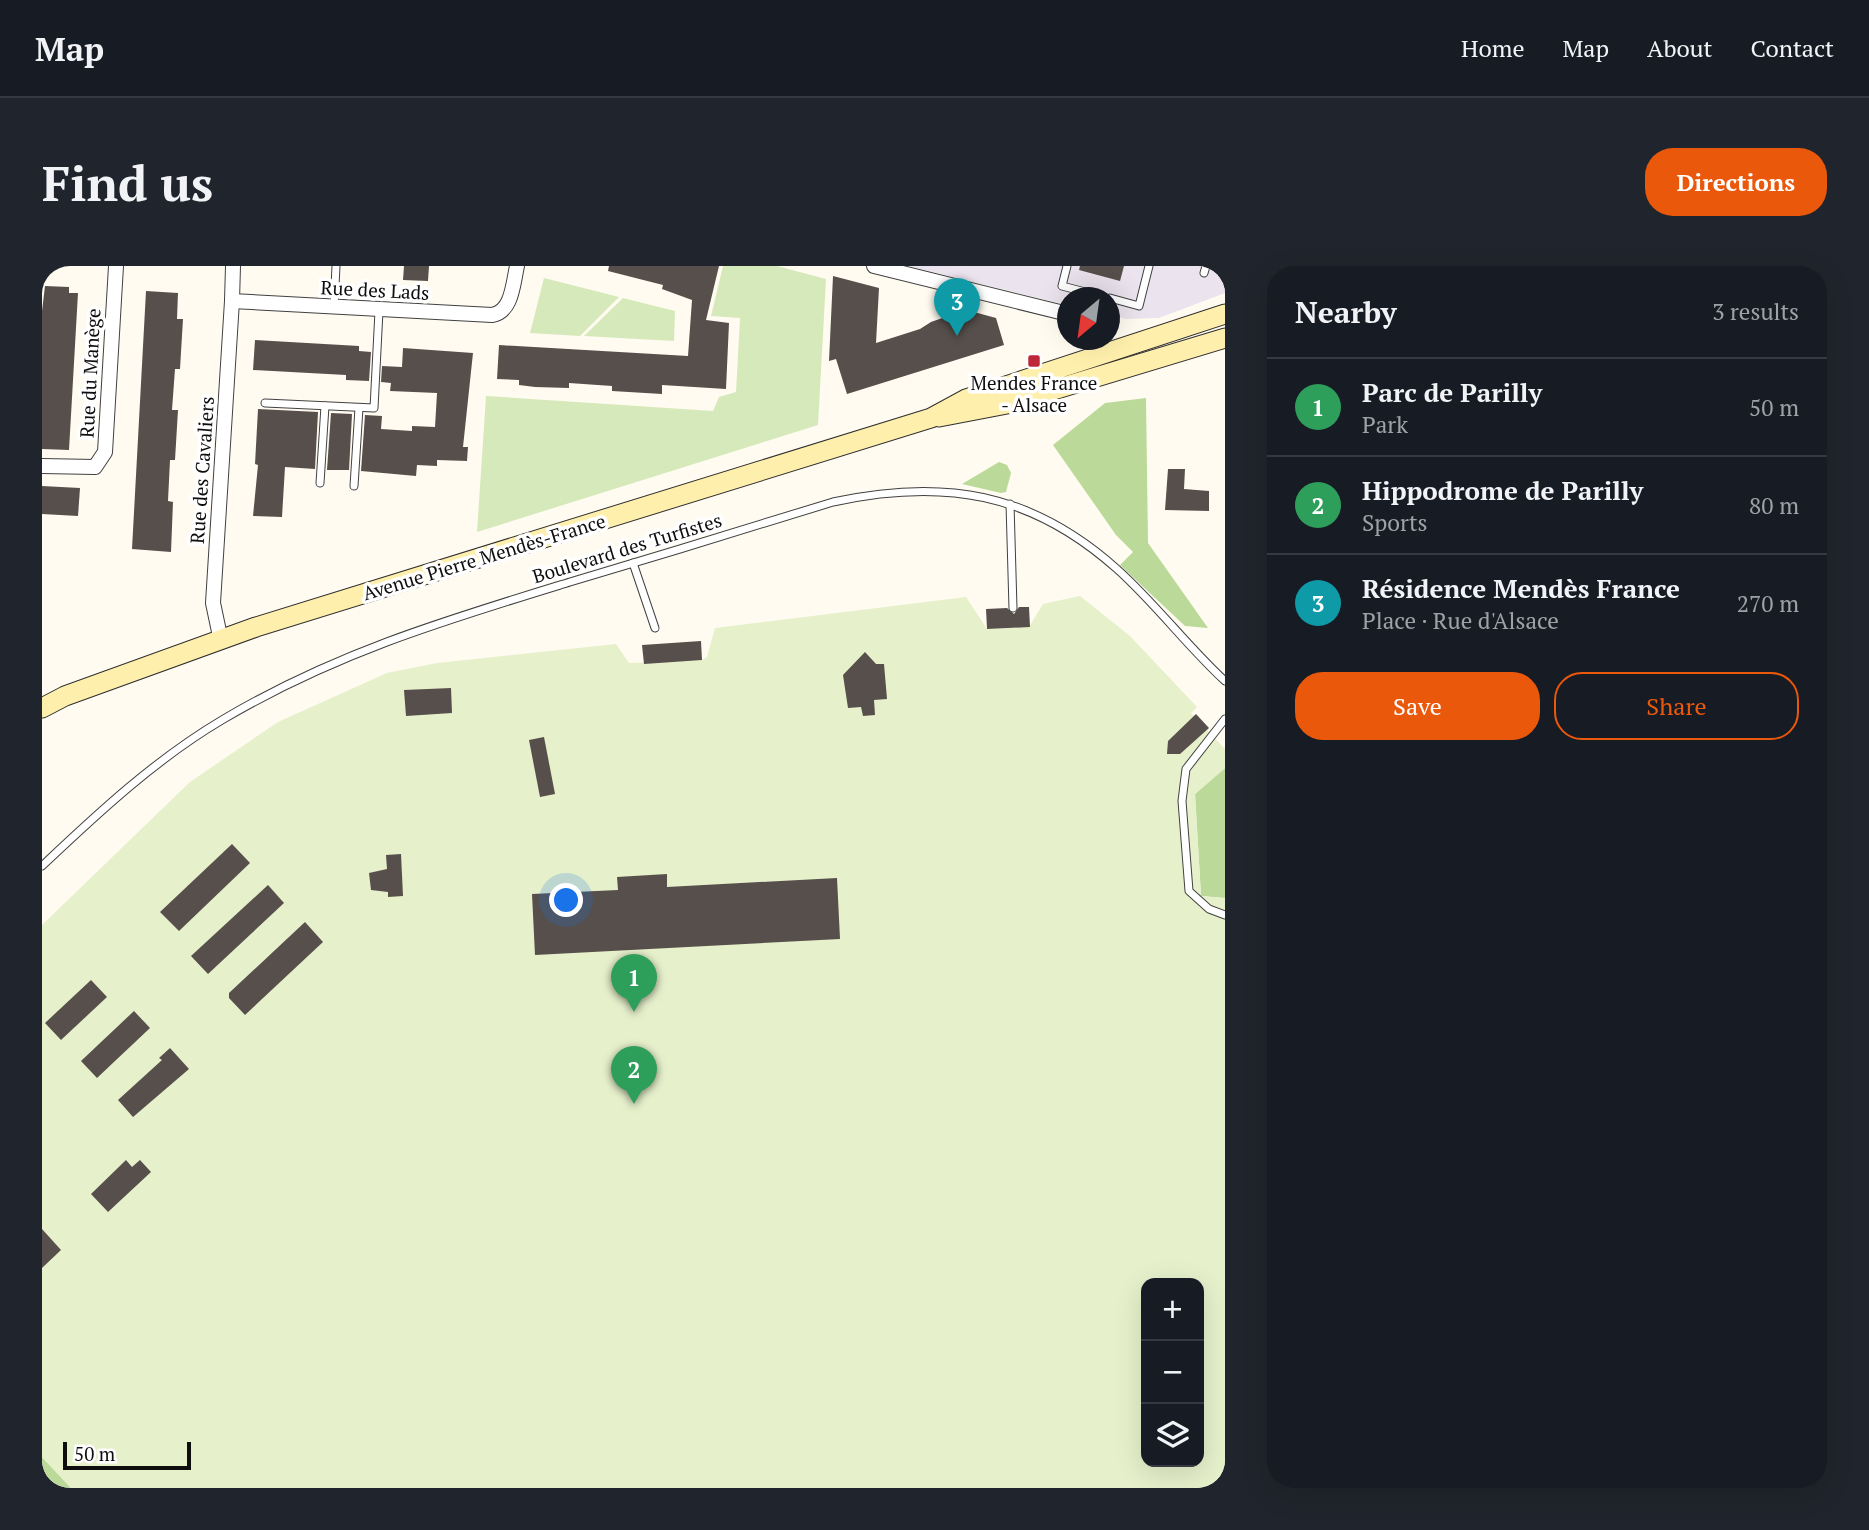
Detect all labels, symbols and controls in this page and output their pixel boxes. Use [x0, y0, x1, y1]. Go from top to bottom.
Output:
text: Map [35, 27, 104, 70]
text: Home [1461, 32, 1525, 64]
text: Map [1563, 32, 1609, 64]
text: About [1647, 32, 1713, 64]
text: Contact [1751, 32, 1834, 64]
button: Directions [1645, 148, 1827, 216]
text: Find us [42, 150, 213, 215]
street label: Rue des Lads [320, 274, 430, 305]
pin: 3 [934, 278, 980, 336]
north arrow [1057, 287, 1120, 350]
text: Nearby [1295, 292, 1397, 332]
text: 3 results [1712, 296, 1799, 327]
street label: Rue du Manège [74, 308, 105, 438]
marker: Mendes France - Alsace [1026, 353, 1042, 369]
place label: Mendes France - Alsace [971, 370, 1097, 417]
text: Parc de Parilly [1362, 375, 1542, 409]
text: 1 [1312, 392, 1325, 423]
text: 50 m [1749, 392, 1799, 423]
street label: Rue des Cavaliers [184, 395, 219, 545]
text: Park [1362, 409, 1408, 440]
text: Hippodrome de Parilly [1362, 473, 1643, 507]
text: 2 [1312, 490, 1325, 521]
text: 80 m [1749, 490, 1799, 521]
street label: Boulevard des Turfistes [529, 507, 724, 588]
text: Sports [1362, 507, 1427, 538]
street label: Avenue Pierre Mendès-France [359, 508, 608, 605]
text: Résidence Mendès France [1362, 571, 1680, 605]
text: 3 [1312, 588, 1325, 619]
text: 270 m [1737, 588, 1799, 619]
text: Place · Rue d'Alsace [1362, 605, 1559, 636]
button: Save [1295, 672, 1540, 740]
button: Share [1554, 672, 1799, 740]
your location [549, 883, 583, 917]
pin: 1 [611, 954, 657, 1012]
pin: 2 [611, 1046, 657, 1104]
map controls [1141, 1278, 1204, 1467]
button: + [1141, 1278, 1204, 1341]
button: − [1141, 1341, 1204, 1404]
button: layers [1141, 1404, 1204, 1467]
scale bar [63, 1439, 191, 1471]
text: 50 m [74, 1441, 115, 1466]

